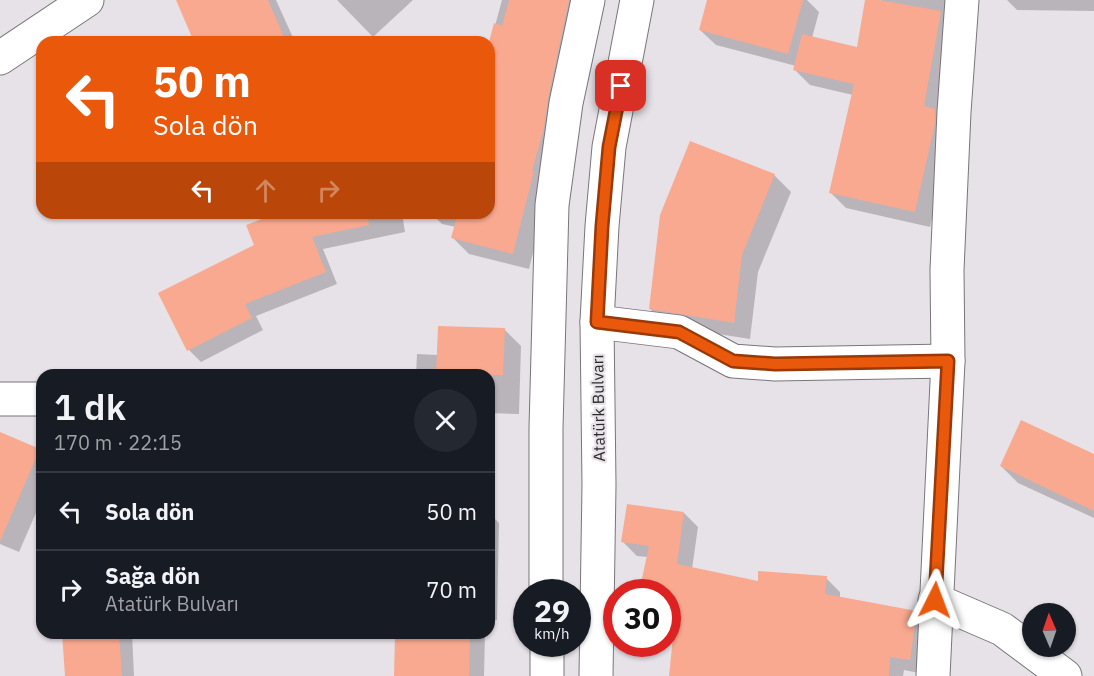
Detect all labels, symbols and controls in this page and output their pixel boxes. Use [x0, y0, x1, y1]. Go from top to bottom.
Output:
text: 50 m [153, 54, 251, 109]
icon: left [54, 60, 132, 138]
pin [595, 60, 646, 111]
icon: arrive [604, 69, 637, 102]
text: Sola dön [153, 107, 258, 142]
icon: left [186, 174, 219, 207]
icon: ahead [249, 174, 282, 207]
icon: right [312, 174, 345, 207]
street label: Atatürk Bulvarı [587, 354, 609, 462]
text: 1 dk [54, 383, 126, 430]
button: close [414, 389, 477, 452]
text: 170 m · 22:15 [54, 429, 182, 456]
icon: left [54, 495, 87, 528]
text: Sola dön [105, 497, 194, 526]
text: 50 m [426, 497, 477, 526]
text: Sağa dön [105, 561, 200, 590]
position arrow [903, 568, 967, 632]
icon: right [54, 573, 87, 606]
text: 70 m [426, 575, 477, 604]
speed limit sign: 30 [603, 579, 681, 657]
text: Atatürk Bulvarı [105, 590, 239, 617]
text: 29 [534, 591, 570, 630]
north arrow [1022, 603, 1076, 657]
map controls [1022, 603, 1076, 657]
text: km/h [534, 624, 570, 643]

